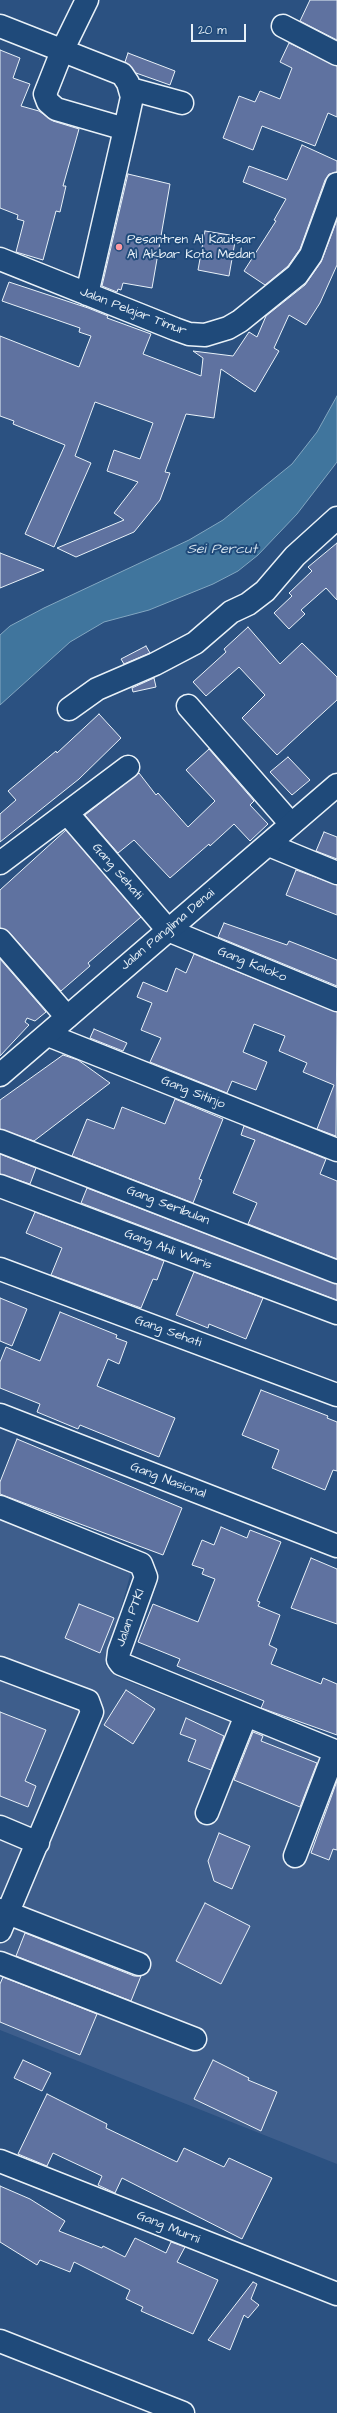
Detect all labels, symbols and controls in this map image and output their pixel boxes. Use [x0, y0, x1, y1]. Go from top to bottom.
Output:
scale bar [193, 16, 248, 42]
text: 20 m [198, 22, 227, 39]
place label: Pesantren Al Kautsar Al Akbar Kota Medan [127, 232, 255, 263]
marker: Pesantren Al Kautsar Al Akbar Kota Medan [114, 242, 124, 252]
street label: Jalan Pelajar Timur [77, 284, 189, 340]
water label: Sei Percut [187, 542, 257, 558]
street label: Gang Sehati [88, 841, 146, 903]
street label: Jalan Panglima Denai [118, 886, 218, 974]
street label: Gang Kaloko [215, 944, 289, 986]
street label: Gang Sitinjo [159, 1073, 227, 1113]
street label: Gang Seribulan [124, 1183, 212, 1229]
street label: Gang Ahli Waris [122, 1226, 214, 1274]
street label: Gang Sehati [133, 1313, 203, 1351]
street label: Gang Nasional [128, 1459, 208, 1503]
street label: Jalan PTKI [113, 1587, 149, 1649]
street label: Gang Murni [134, 2208, 202, 2248]

